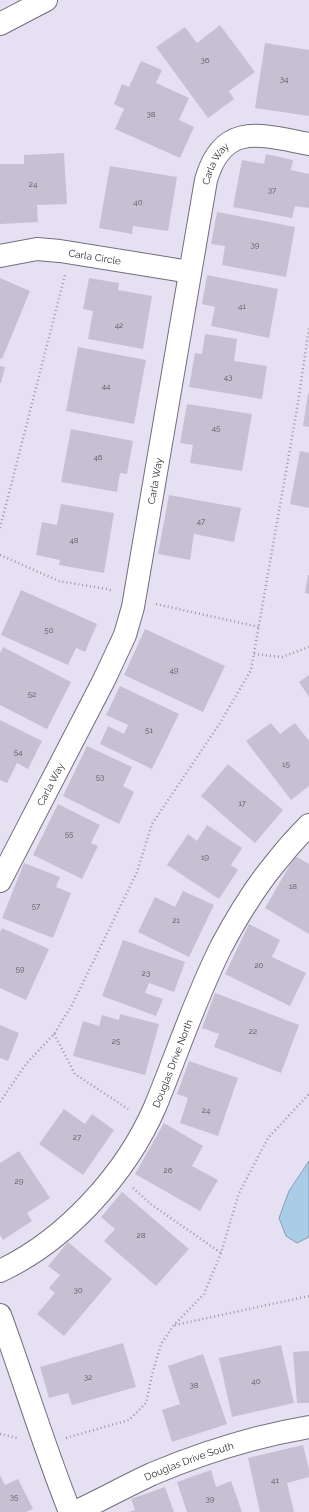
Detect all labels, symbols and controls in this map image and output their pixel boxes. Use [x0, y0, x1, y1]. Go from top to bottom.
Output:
house number: 36 [200, 55, 210, 65]
house number: 34 [280, 74, 289, 84]
house number: 38 [146, 109, 156, 119]
street label: Carla Way [200, 140, 231, 186]
house number: 24 [29, 179, 38, 189]
house number: 37 [268, 185, 277, 195]
house number: 40 [133, 197, 143, 207]
house number: 39 [251, 240, 260, 250]
street label: Carla Circle [68, 247, 122, 267]
house number: 41 [238, 301, 246, 311]
house number: 42 [115, 320, 123, 330]
house number: 43 [224, 372, 232, 382]
house number: 44 [102, 381, 111, 391]
house number: 45 [212, 423, 221, 433]
house number: 46 [93, 452, 103, 462]
street label: Carla Way [146, 456, 165, 505]
house number: 47 [197, 516, 206, 526]
house number: 48 [69, 535, 79, 545]
house number: 50 [44, 625, 54, 635]
house number: 49 [169, 665, 179, 675]
house number: 52 [28, 689, 36, 699]
house number: 51 [145, 725, 153, 735]
house number: 54 [14, 747, 23, 757]
house number: 15 [282, 759, 291, 769]
street label: Carla Way [35, 761, 66, 808]
house number: 53 [96, 772, 104, 782]
house number: 17 [238, 798, 247, 808]
house number: 55 [65, 829, 74, 839]
house number: 19 [201, 852, 209, 862]
house number: 18 [289, 881, 297, 891]
house number: 57 [32, 901, 41, 911]
house number: 21 [172, 915, 180, 925]
house number: 20 [254, 960, 264, 970]
house number: 59 [15, 964, 25, 974]
house number: 23 [142, 968, 150, 978]
street label: Douglas Drive North [150, 1018, 195, 1109]
house number: 22 [249, 1026, 257, 1036]
house number: 25 [112, 1036, 121, 1046]
house number: 24 [202, 1105, 211, 1115]
house number: 27 [73, 1132, 82, 1142]
house number: 26 [164, 1165, 173, 1175]
house number: 29 [15, 1176, 24, 1186]
house number: 28 [137, 1230, 146, 1240]
house number: 30 [73, 1285, 83, 1295]
house number: 32 [84, 1372, 92, 1382]
house number: 40 [251, 1376, 261, 1386]
house number: 38 [189, 1380, 199, 1390]
street label: Douglas Drive South [143, 1440, 235, 1483]
house number: 41 [271, 1475, 279, 1485]
house number: 35 [10, 1492, 19, 1502]
house number: 39 [206, 1494, 215, 1504]

